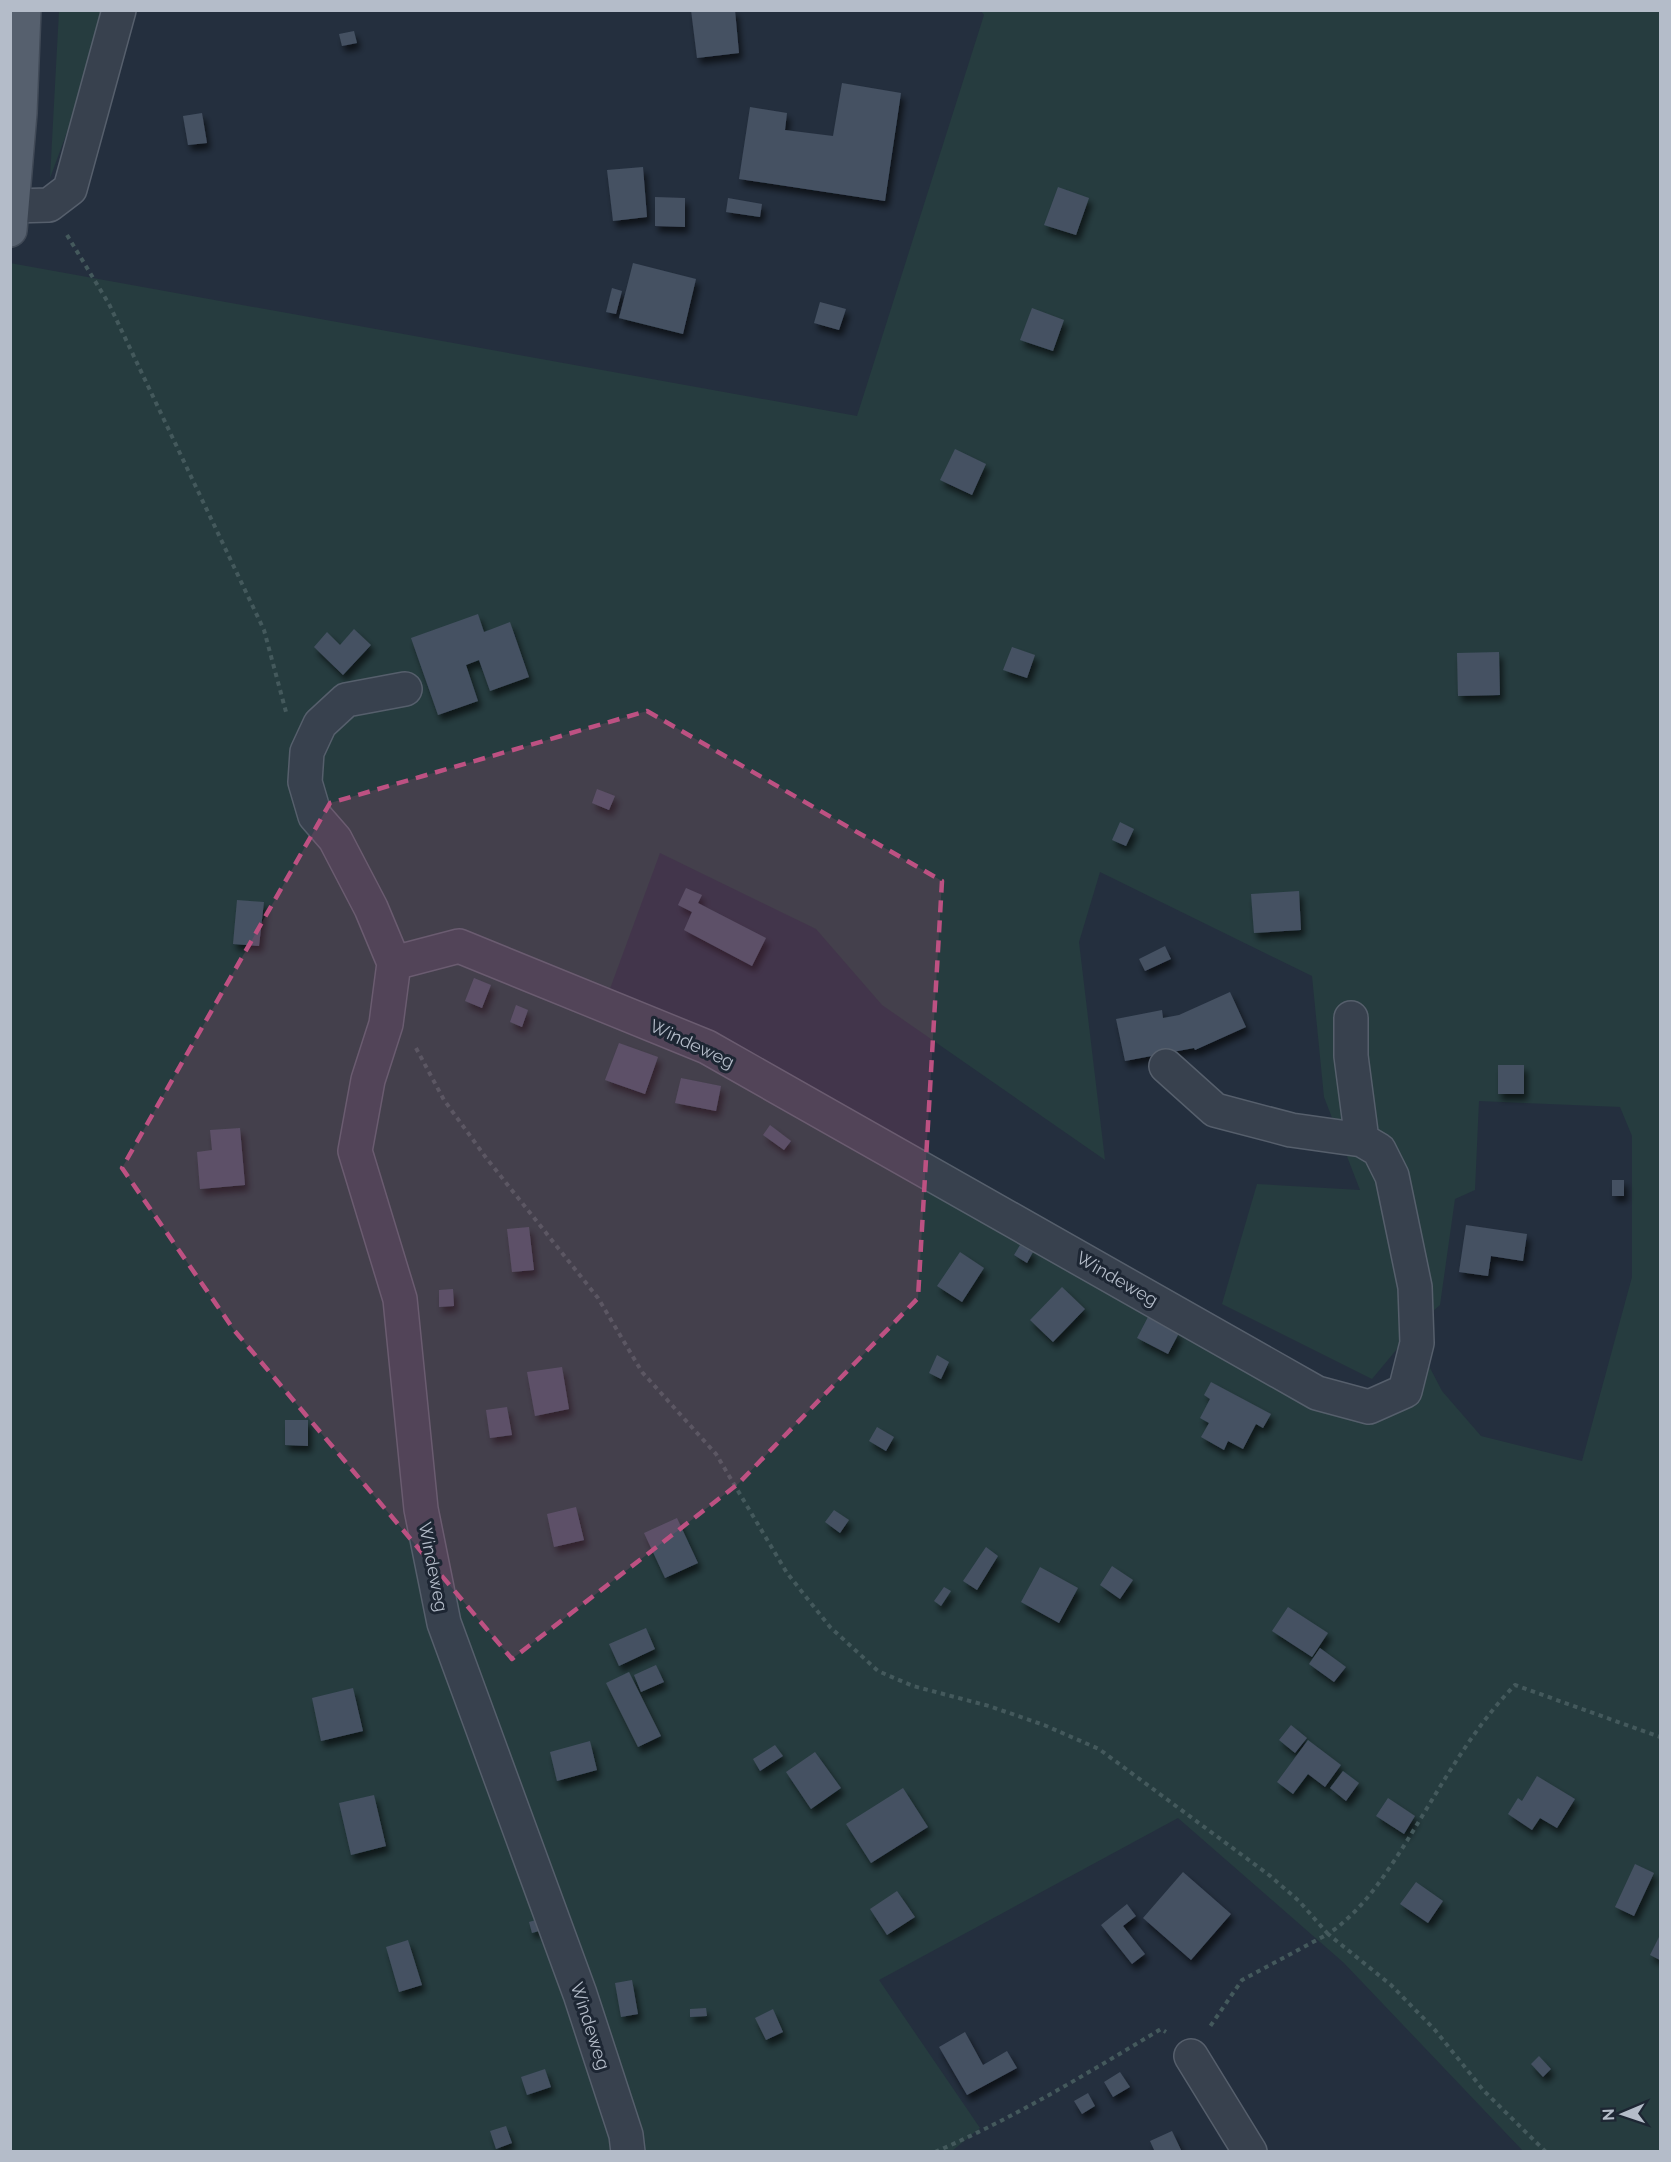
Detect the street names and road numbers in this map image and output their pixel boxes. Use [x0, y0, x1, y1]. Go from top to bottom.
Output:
street label: Windeweg [647, 1015, 738, 1072]
street label: Windeweg [1073, 1247, 1162, 1310]
street label: Windeweg [415, 1520, 452, 1613]
street label: Windeweg [566, 1979, 614, 2072]

